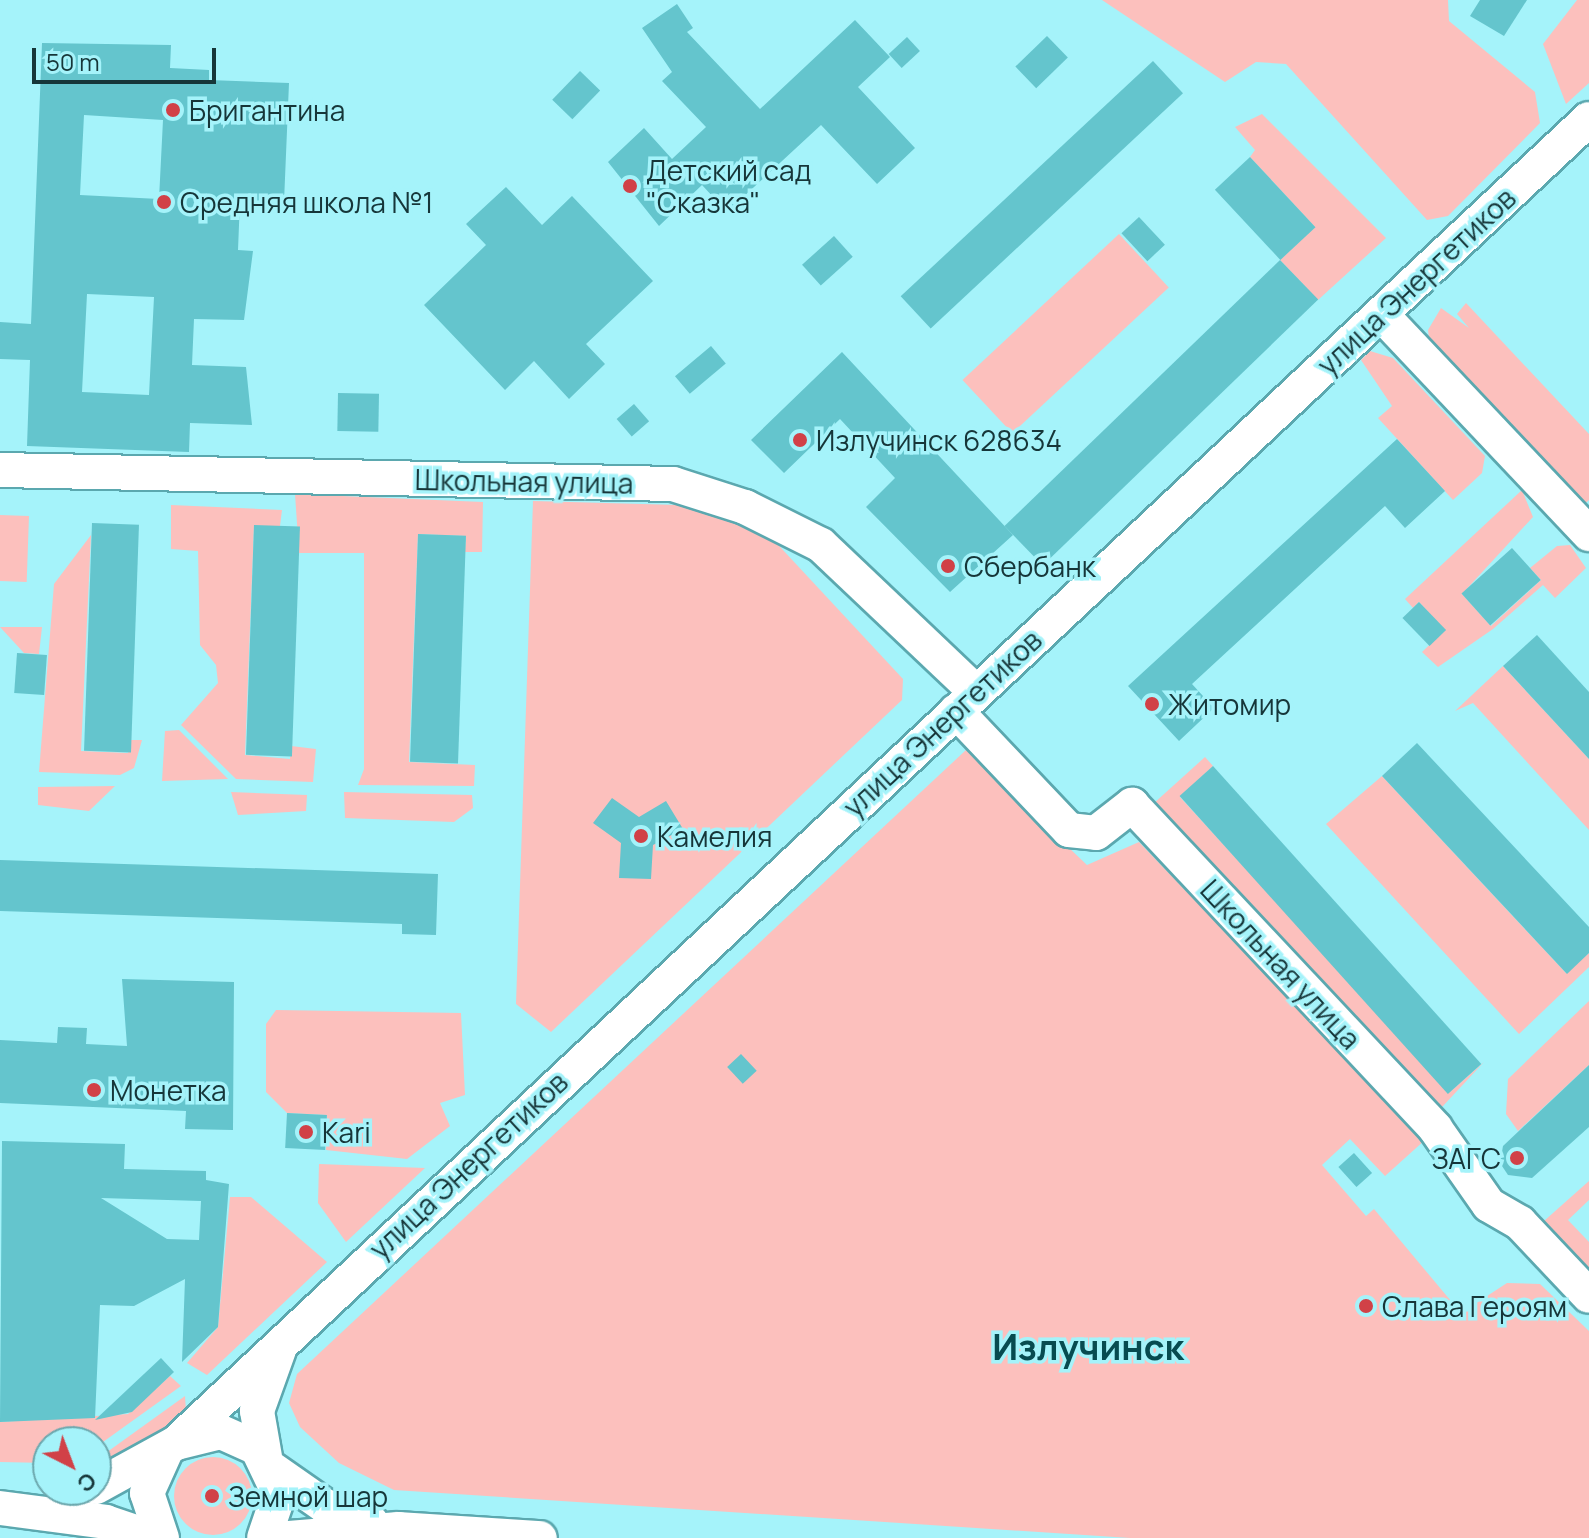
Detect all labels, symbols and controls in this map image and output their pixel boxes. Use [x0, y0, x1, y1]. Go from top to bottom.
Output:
scale bar [36, 32, 220, 82]
text: 50 m [46, 45, 100, 78]
place label: Бригантина [189, 93, 345, 127]
marker: Бригантина [164, 101, 182, 119]
place label: Детский сад "Сказка" [646, 153, 811, 219]
marker: Детский сад "Сказка" [621, 177, 639, 195]
street label: улица Энергетиков [1310, 181, 1522, 381]
place label: Средняя школа №1 [180, 185, 433, 219]
marker: Средняя школа №1 [155, 193, 173, 211]
place label: Излучинск 628634 [816, 423, 1062, 457]
marker: Излучинск 628634 [791, 431, 809, 449]
street label: Школьная улица [414, 462, 634, 500]
place label: Сбербанк [964, 549, 1096, 583]
marker: Сбербанк [939, 557, 957, 575]
street label: улица Энергетиков [836, 623, 1048, 823]
place label: Житомир [1168, 687, 1291, 721]
marker: Житомир [1143, 695, 1161, 713]
place label: Камелия [657, 819, 772, 853]
marker: Камелия [632, 827, 650, 845]
street label: Школьная улица [1194, 873, 1368, 1055]
street label: улица Энергетиков [362, 1065, 574, 1265]
place label: Монетка [110, 1073, 226, 1107]
marker: Монетка [85, 1081, 103, 1099]
place label: Kari [322, 1115, 371, 1149]
marker: Kari [297, 1123, 315, 1141]
place label: ЗАГС [1432, 1141, 1501, 1175]
marker: ЗАГС [1508, 1149, 1526, 1167]
place label: Слава Героям [1382, 1289, 1567, 1323]
marker: Слава Героям [1357, 1297, 1375, 1315]
district label: Излучинск [992, 1325, 1184, 1369]
north arrow [32, 1426, 112, 1506]
text: С [71, 1466, 103, 1499]
place label: Земной шар [228, 1479, 388, 1513]
marker: Земной шар [203, 1487, 221, 1505]

